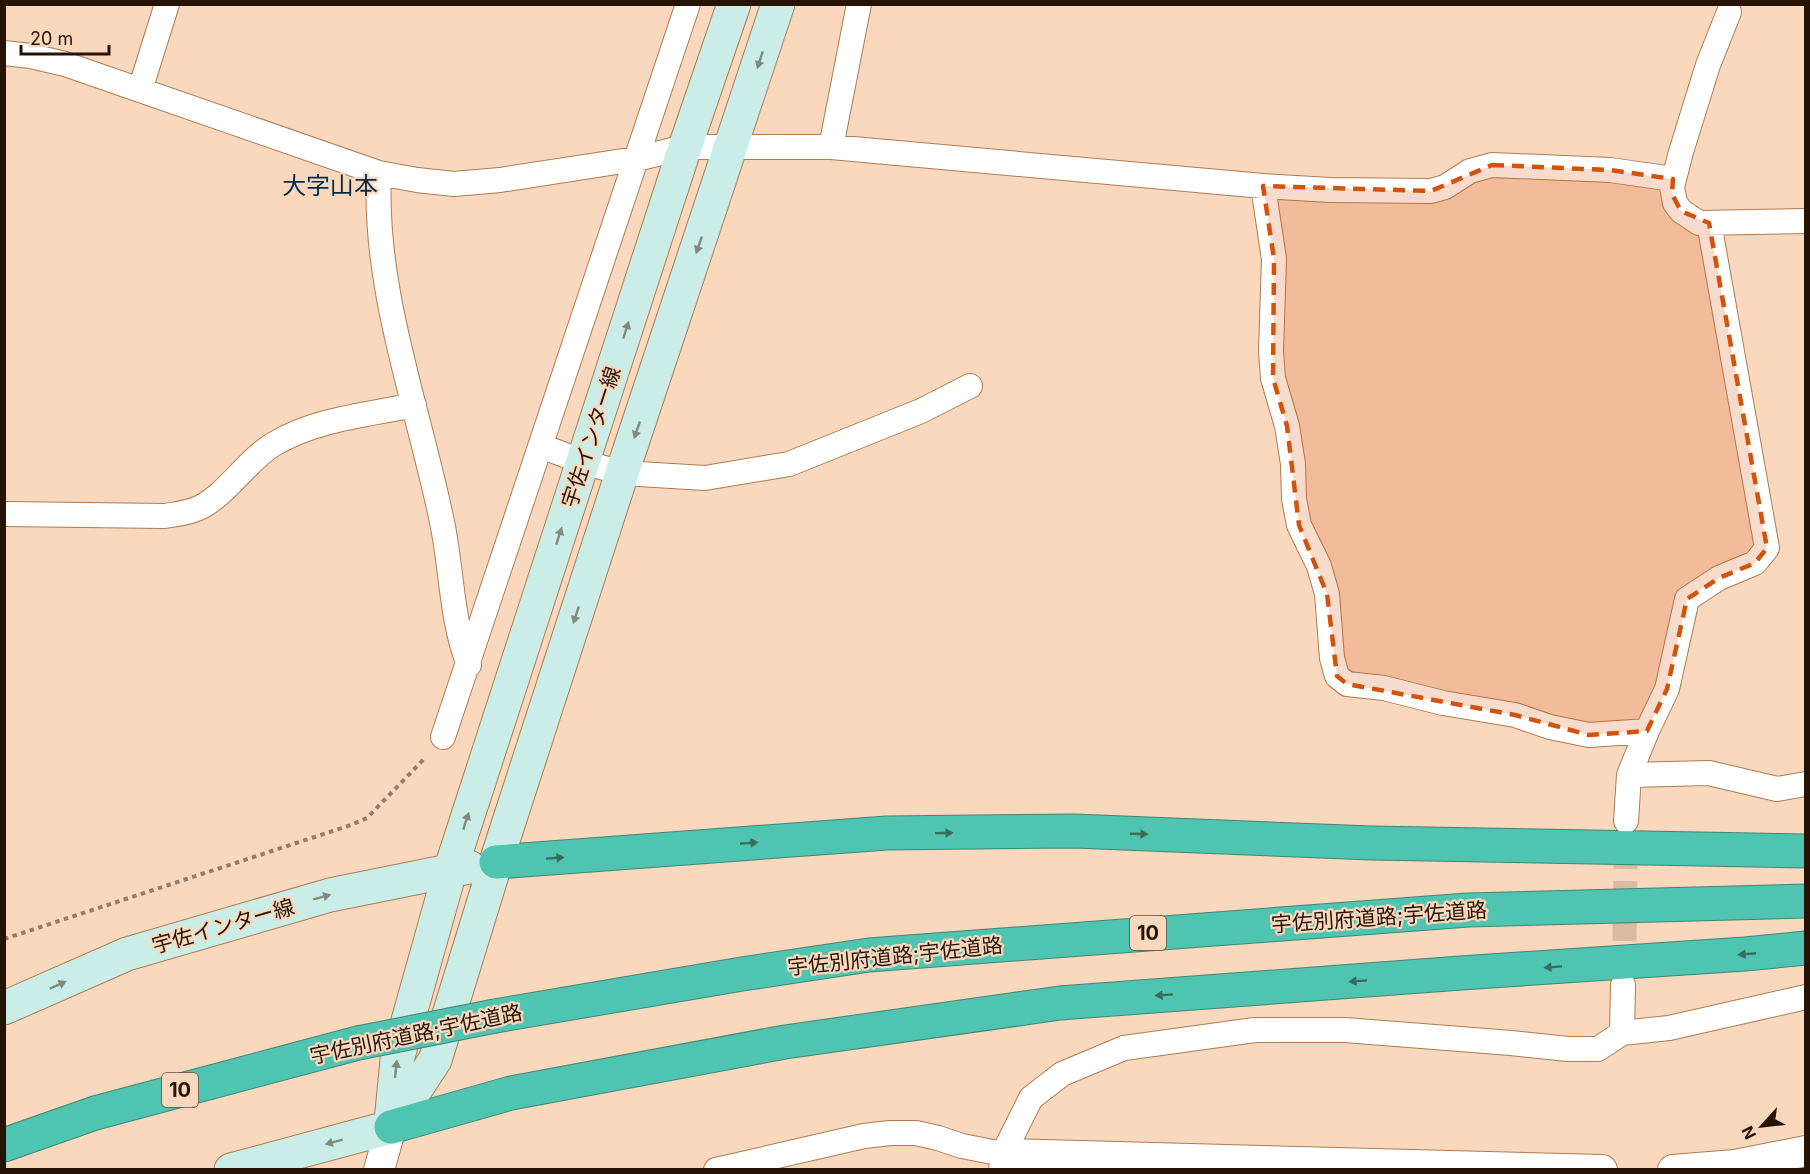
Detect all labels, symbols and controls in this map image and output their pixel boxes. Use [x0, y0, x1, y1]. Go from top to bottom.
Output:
scale bar [21, 18, 110, 56]
text: 20 m [30, 28, 73, 49]
one-way arrow [755, 51, 764, 69]
district label: 大字山本 [282, 171, 378, 200]
one-way arrow [693, 236, 703, 254]
one-way arrow [622, 321, 631, 339]
street label: 宇佐インター線 [556, 363, 626, 511]
one-way arrow [631, 421, 641, 439]
one-way arrow [555, 527, 564, 545]
one-way arrow [571, 606, 581, 624]
one-way arrow [462, 812, 472, 830]
one-way arrow [934, 828, 953, 837]
one-way arrow [1129, 829, 1148, 838]
one-way arrow [740, 839, 759, 848]
one-way arrow [545, 853, 564, 863]
one-way arrow [313, 892, 332, 902]
street label: 宇佐インター線 [149, 894, 297, 958]
street label: 宇佐別府道路;宇佐道路 [1270, 897, 1488, 937]
road number: 10 [1130, 916, 1166, 950]
street label: 宇佐別府道路;宇佐道路 [786, 932, 1004, 980]
one-way arrow [1738, 949, 1757, 959]
one-way arrow [1543, 962, 1562, 971]
one-way arrow [1349, 976, 1368, 985]
one-way arrow [49, 979, 67, 989]
one-way arrow [1154, 991, 1173, 1000]
street label: 宇佐別府道路;宇佐道路 [308, 999, 524, 1069]
one-way arrow [391, 1059, 401, 1078]
road number: 10 [162, 1073, 198, 1107]
north arrow [1732, 1096, 1792, 1156]
text: N [1737, 1123, 1760, 1143]
one-way arrow [325, 1138, 343, 1147]

